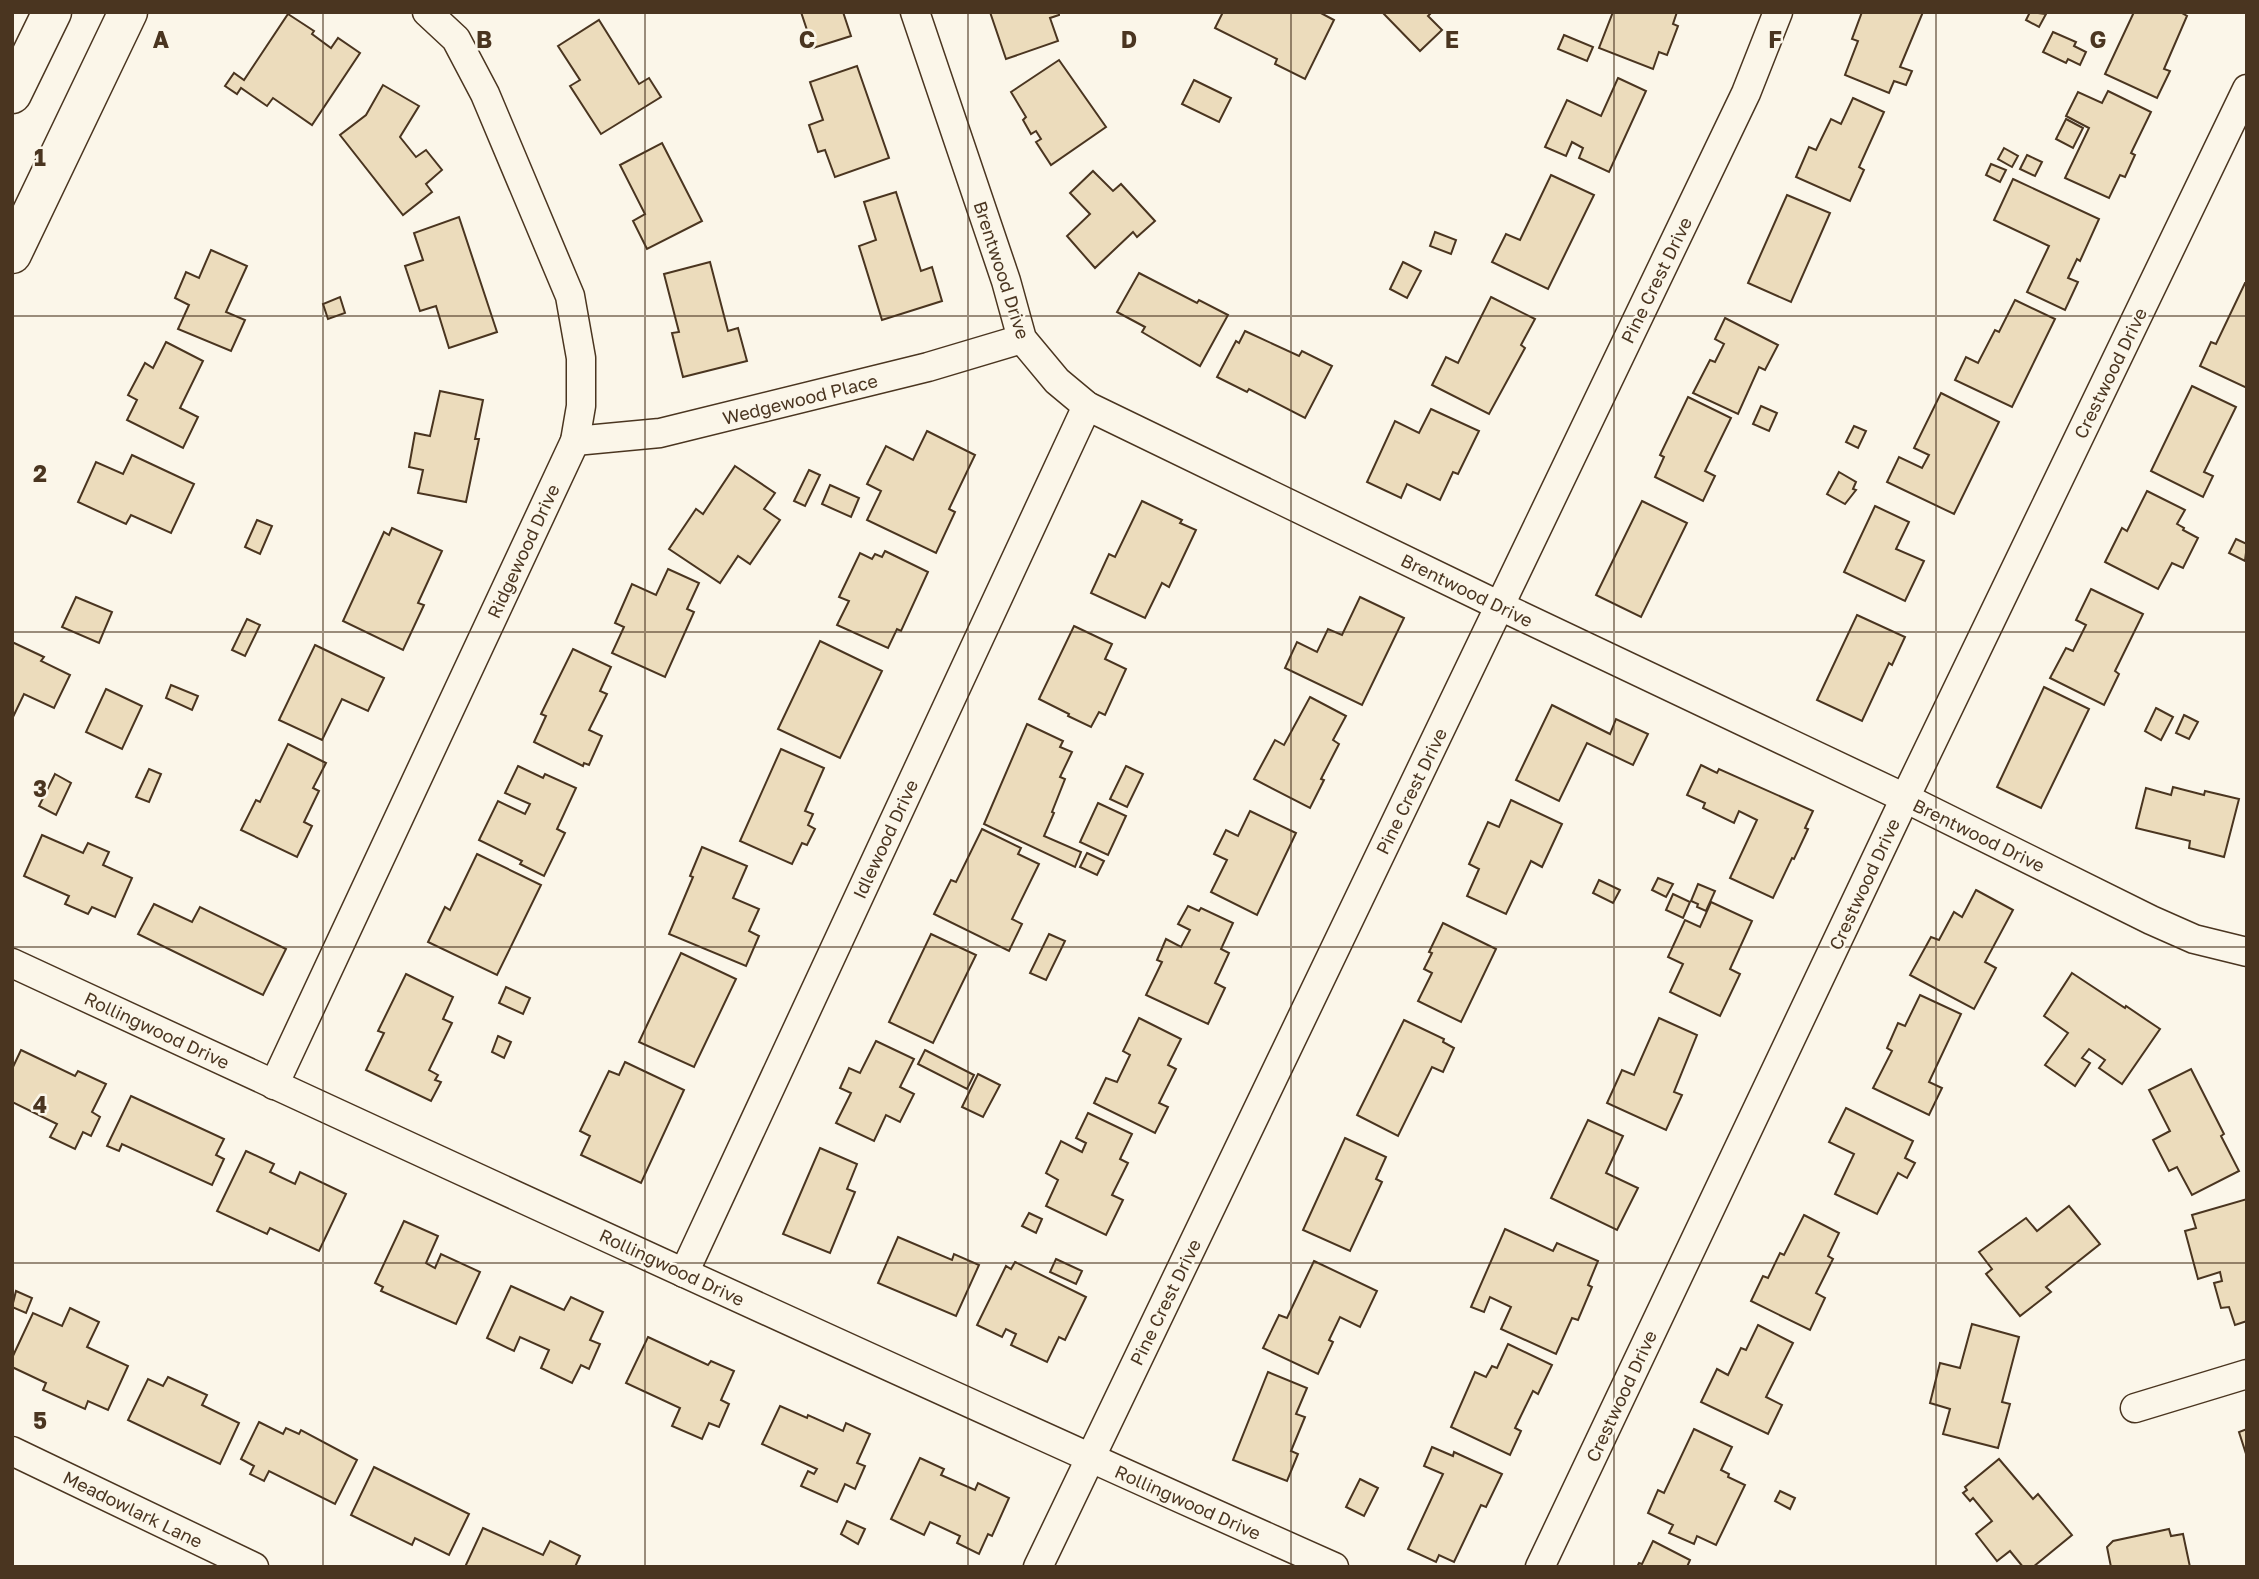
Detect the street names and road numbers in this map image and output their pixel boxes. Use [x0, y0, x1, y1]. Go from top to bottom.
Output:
street label: Brentwood Drive [969, 198, 1035, 342]
street label: Pine Crest Drive [1616, 213, 1696, 347]
street label: Crestwood Drive [2069, 304, 2151, 442]
street label: Wedgewood Place [720, 369, 880, 429]
street label: Ridgewood Drive [482, 480, 564, 622]
street label: Brentwood Drive [1398, 549, 1536, 631]
street label: Pine Crest Drive [1371, 724, 1451, 858]
street label: Idlewood Drive [848, 776, 922, 902]
street label: Brentwood Drive [1910, 794, 2048, 876]
street label: Crestwood Drive [1824, 815, 1904, 953]
street label: Rollingwood Drive [81, 987, 233, 1073]
street label: Rollingwood Drive [596, 1224, 748, 1310]
street label: Pine Crest Drive [1125, 1235, 1205, 1369]
street label: Crestwood Drive [1581, 1327, 1661, 1465]
street label: Rollingwood Drive [1112, 1460, 1264, 1544]
street label: Meadowlark Lane [60, 1466, 206, 1552]

